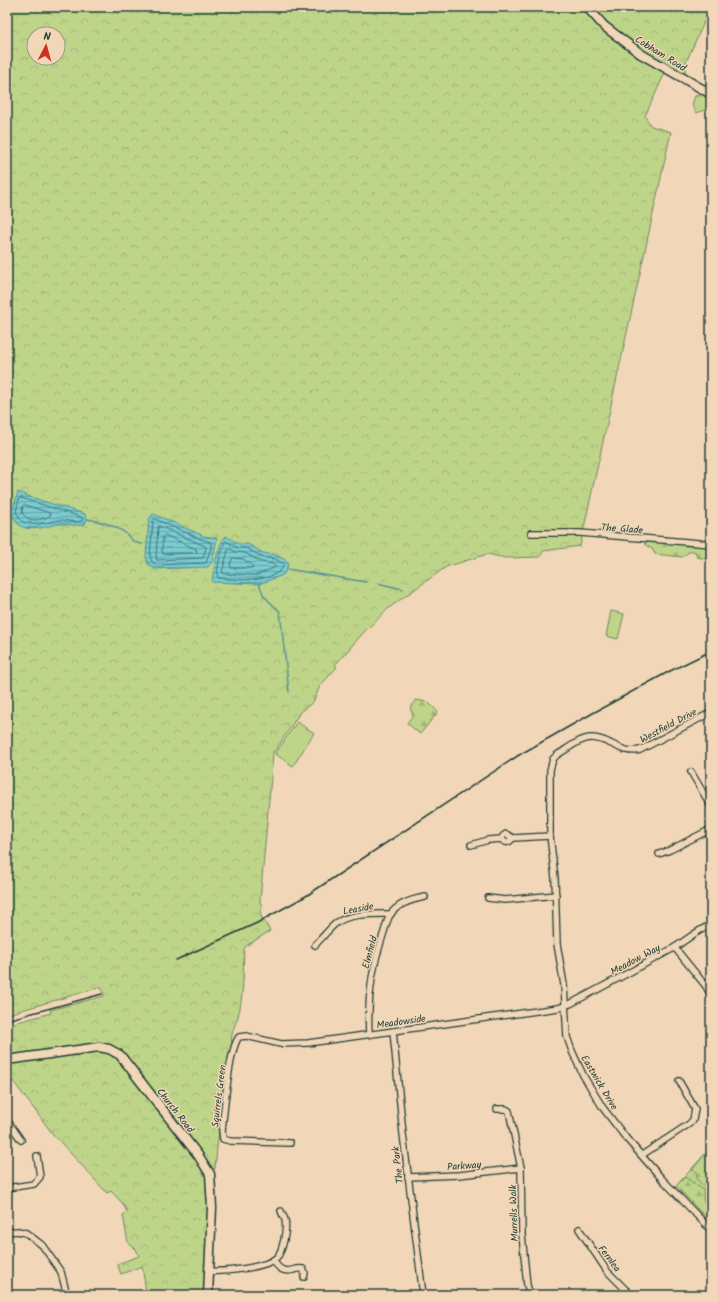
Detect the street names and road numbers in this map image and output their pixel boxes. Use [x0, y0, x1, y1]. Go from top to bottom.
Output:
street label: Cobham Road [632, 32, 690, 76]
street label: The Glade [600, 520, 644, 538]
street label: Westfield Drive [637, 704, 700, 748]
street label: Leaside [342, 898, 375, 920]
street label: Elmfield [358, 933, 382, 971]
street label: Meadow Way [608, 940, 664, 980]
street label: Meadowside [376, 1011, 427, 1033]
street label: Eastwick Drive [576, 1052, 622, 1114]
street label: Squirrels Green [207, 1064, 231, 1128]
street label: Church Road [152, 1085, 199, 1137]
street label: The Park [388, 1145, 408, 1184]
street label: Parkway [446, 1157, 482, 1175]
street label: Murrells Walk [505, 1184, 523, 1242]
street label: Fernlea [594, 1242, 625, 1276]

